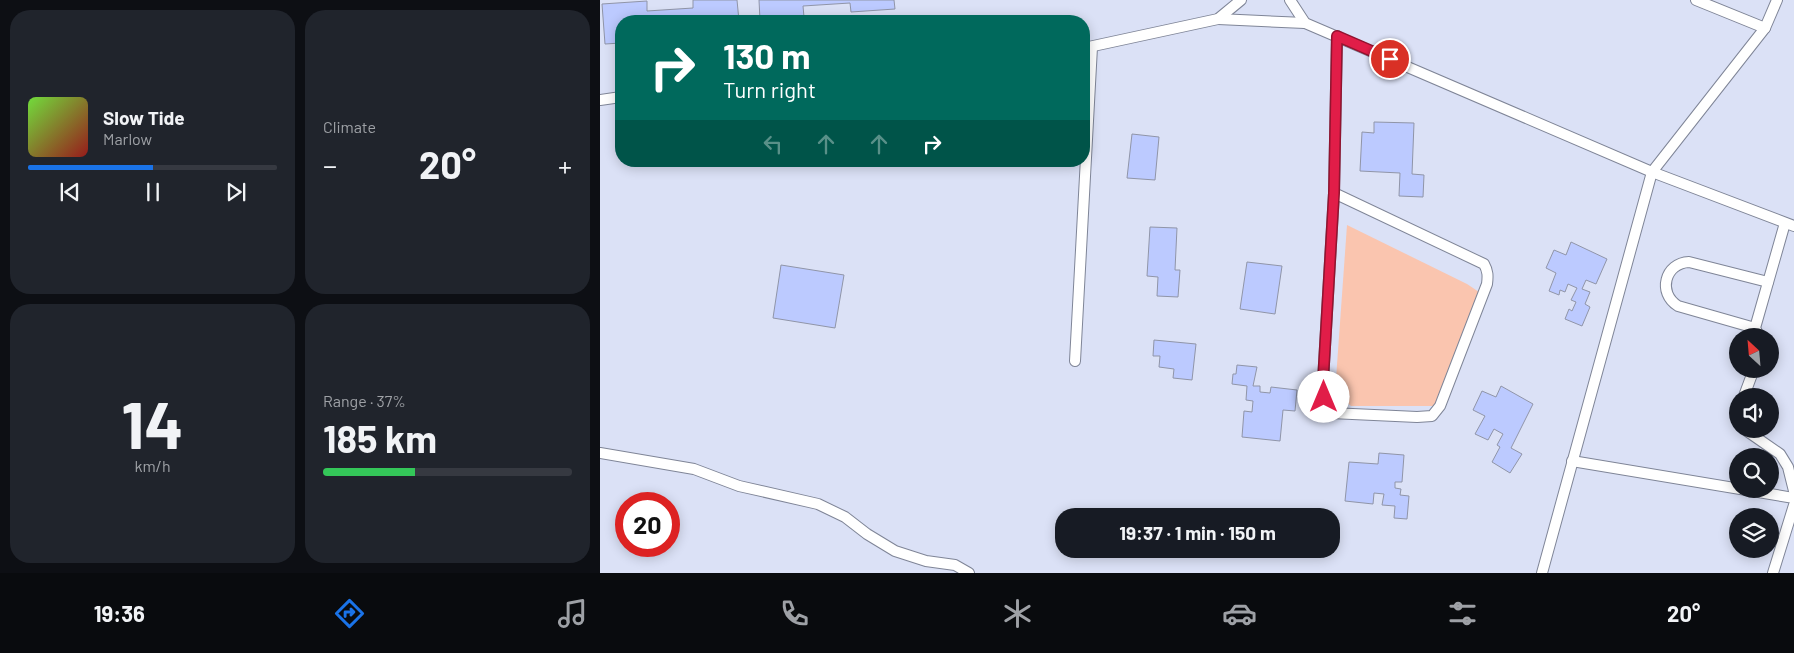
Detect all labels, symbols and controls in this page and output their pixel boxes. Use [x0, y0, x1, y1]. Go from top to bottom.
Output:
text: 130 m [723, 34, 810, 76]
icon: right [640, 35, 705, 100]
pin [1369, 38, 1411, 80]
icon: arrive [1376, 45, 1404, 73]
text: Turn right [723, 76, 816, 102]
text: Slow Tide [103, 106, 185, 129]
text: Climate [323, 117, 376, 136]
text: Marlow [103, 129, 152, 148]
icon: left [759, 130, 787, 158]
icon: ahead [812, 130, 840, 158]
icon: ahead [865, 130, 893, 158]
icon: right [918, 130, 946, 158]
text: 20° [419, 141, 476, 187]
text: − [323, 148, 337, 182]
text: + [558, 148, 572, 182]
icon: previous [56, 178, 84, 206]
icon: pause [139, 178, 167, 206]
icon: next [222, 178, 250, 206]
north arrow [1729, 328, 1779, 378]
map controls [1729, 328, 1779, 558]
position arrow [1297, 370, 1349, 422]
text: 14 [121, 384, 184, 462]
button: sound [1729, 388, 1779, 438]
text: Range · 37% [323, 391, 406, 410]
text: 185 km [323, 415, 437, 461]
button: search [1729, 448, 1779, 498]
text: km/h [134, 456, 171, 475]
speed limit sign: 20 [615, 492, 680, 557]
button: layers [1729, 508, 1779, 558]
text: 19:37 · 1 min · 150 m [1119, 521, 1276, 544]
icon: directions [332, 596, 367, 631]
icon: music [555, 596, 590, 631]
icon: phone [777, 596, 812, 631]
icon: climate [1000, 596, 1035, 631]
icon: car [1222, 596, 1257, 631]
icon: filters [1445, 596, 1480, 631]
text: 19:36 [94, 600, 145, 626]
text: 20° [1667, 600, 1700, 626]

